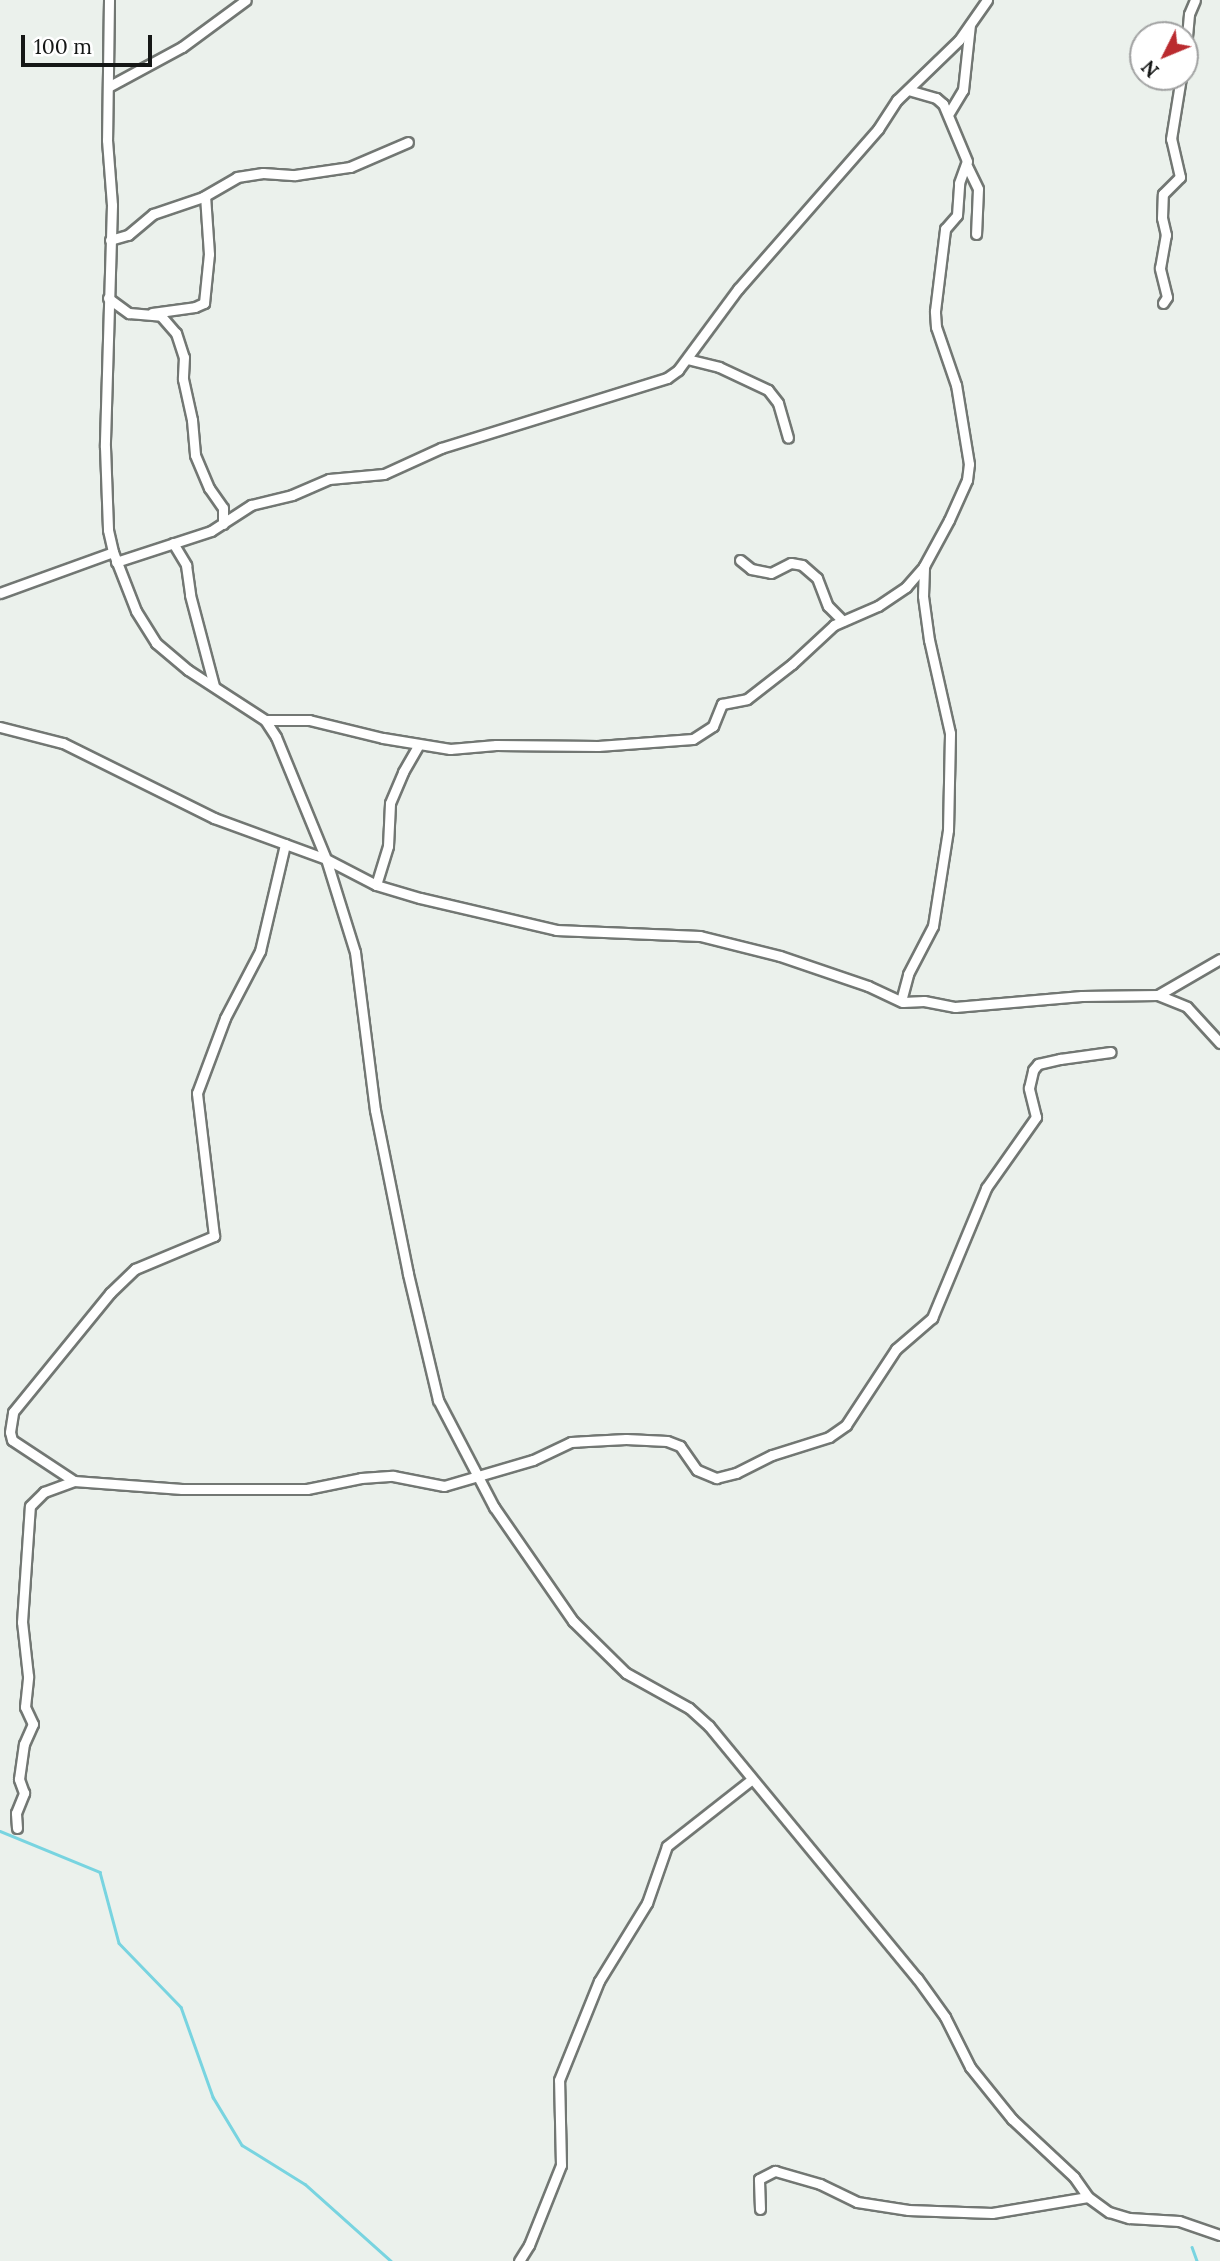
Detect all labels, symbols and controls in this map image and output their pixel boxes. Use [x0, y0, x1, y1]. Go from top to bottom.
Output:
scale bar [24, 21, 156, 65]
north arrow [1129, 21, 1199, 91]
text: 100 m [34, 33, 92, 60]
text: N [1136, 55, 1164, 83]

